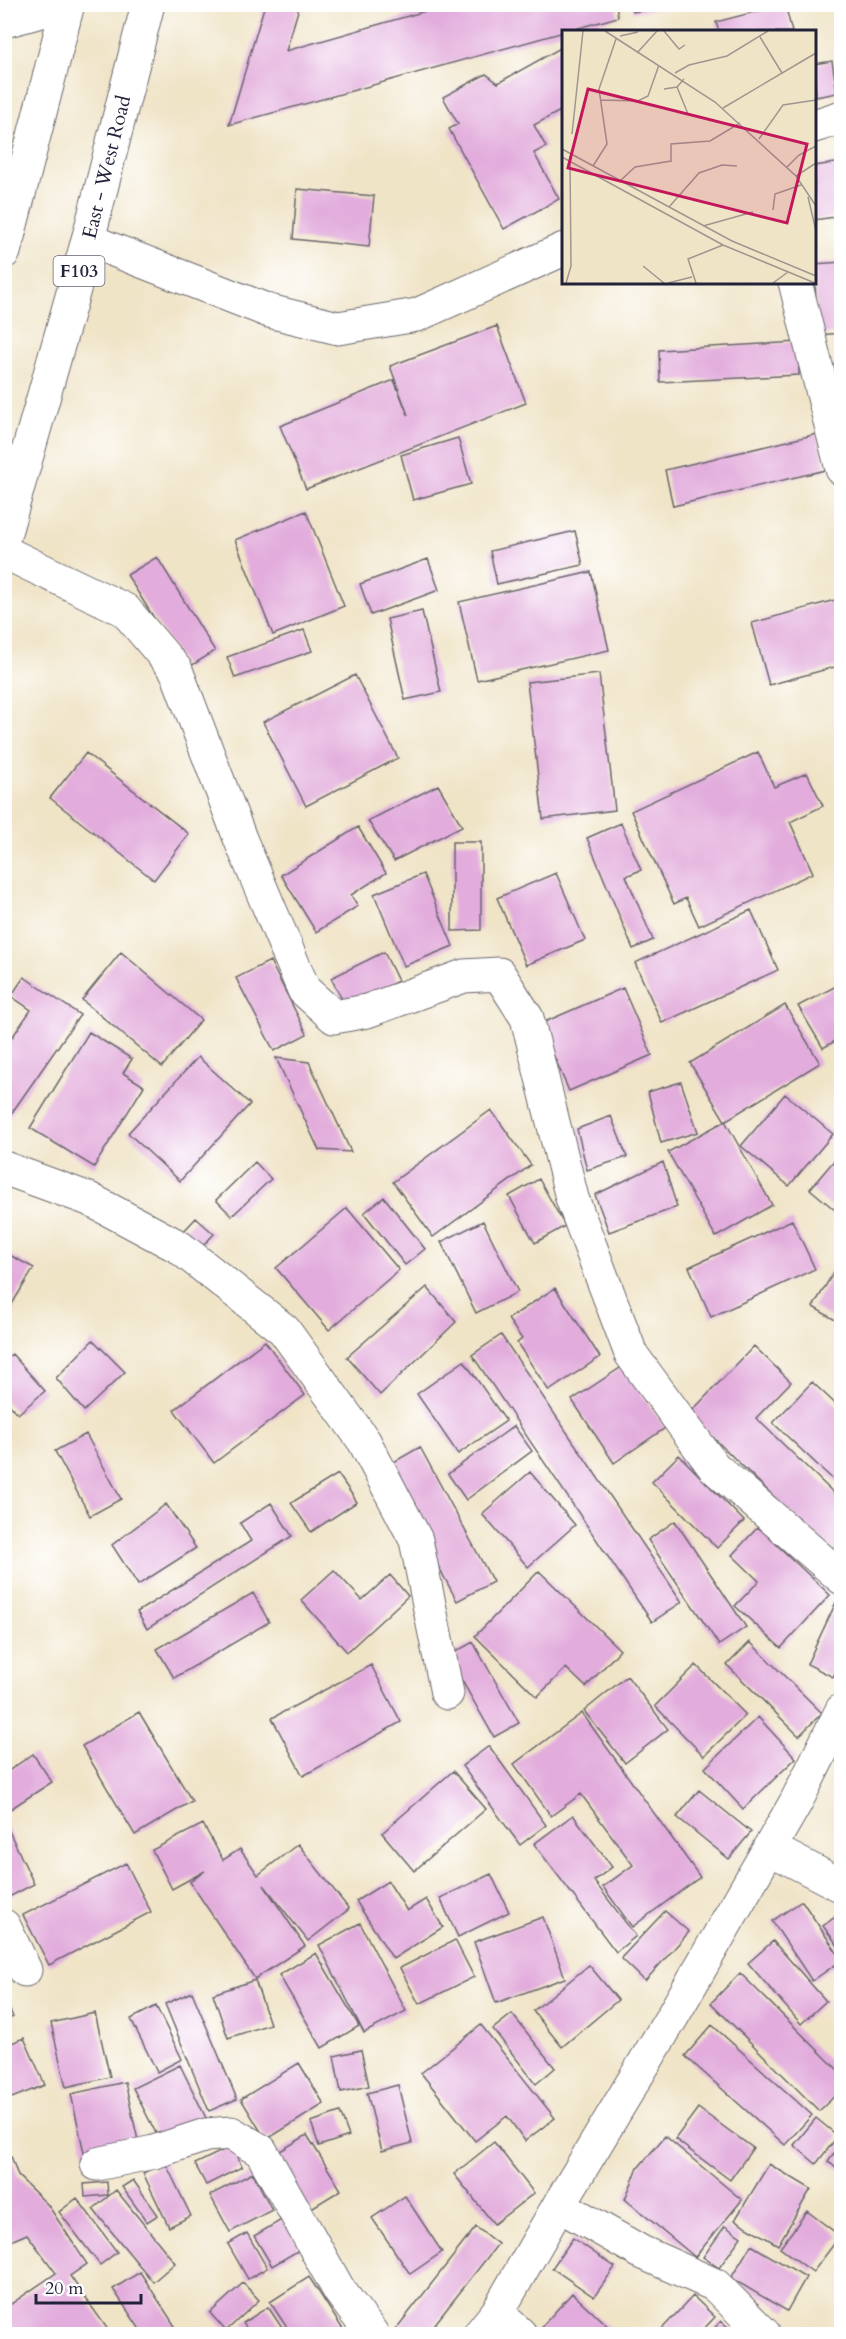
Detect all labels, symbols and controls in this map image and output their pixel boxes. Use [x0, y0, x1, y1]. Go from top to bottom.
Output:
inset map [562, 30, 816, 284]
street label: East - West Road [76, 92, 137, 242]
road number: F103 [54, 256, 104, 286]
scale bar [36, 2267, 141, 2305]
text: 20 m [45, 2276, 84, 2301]

